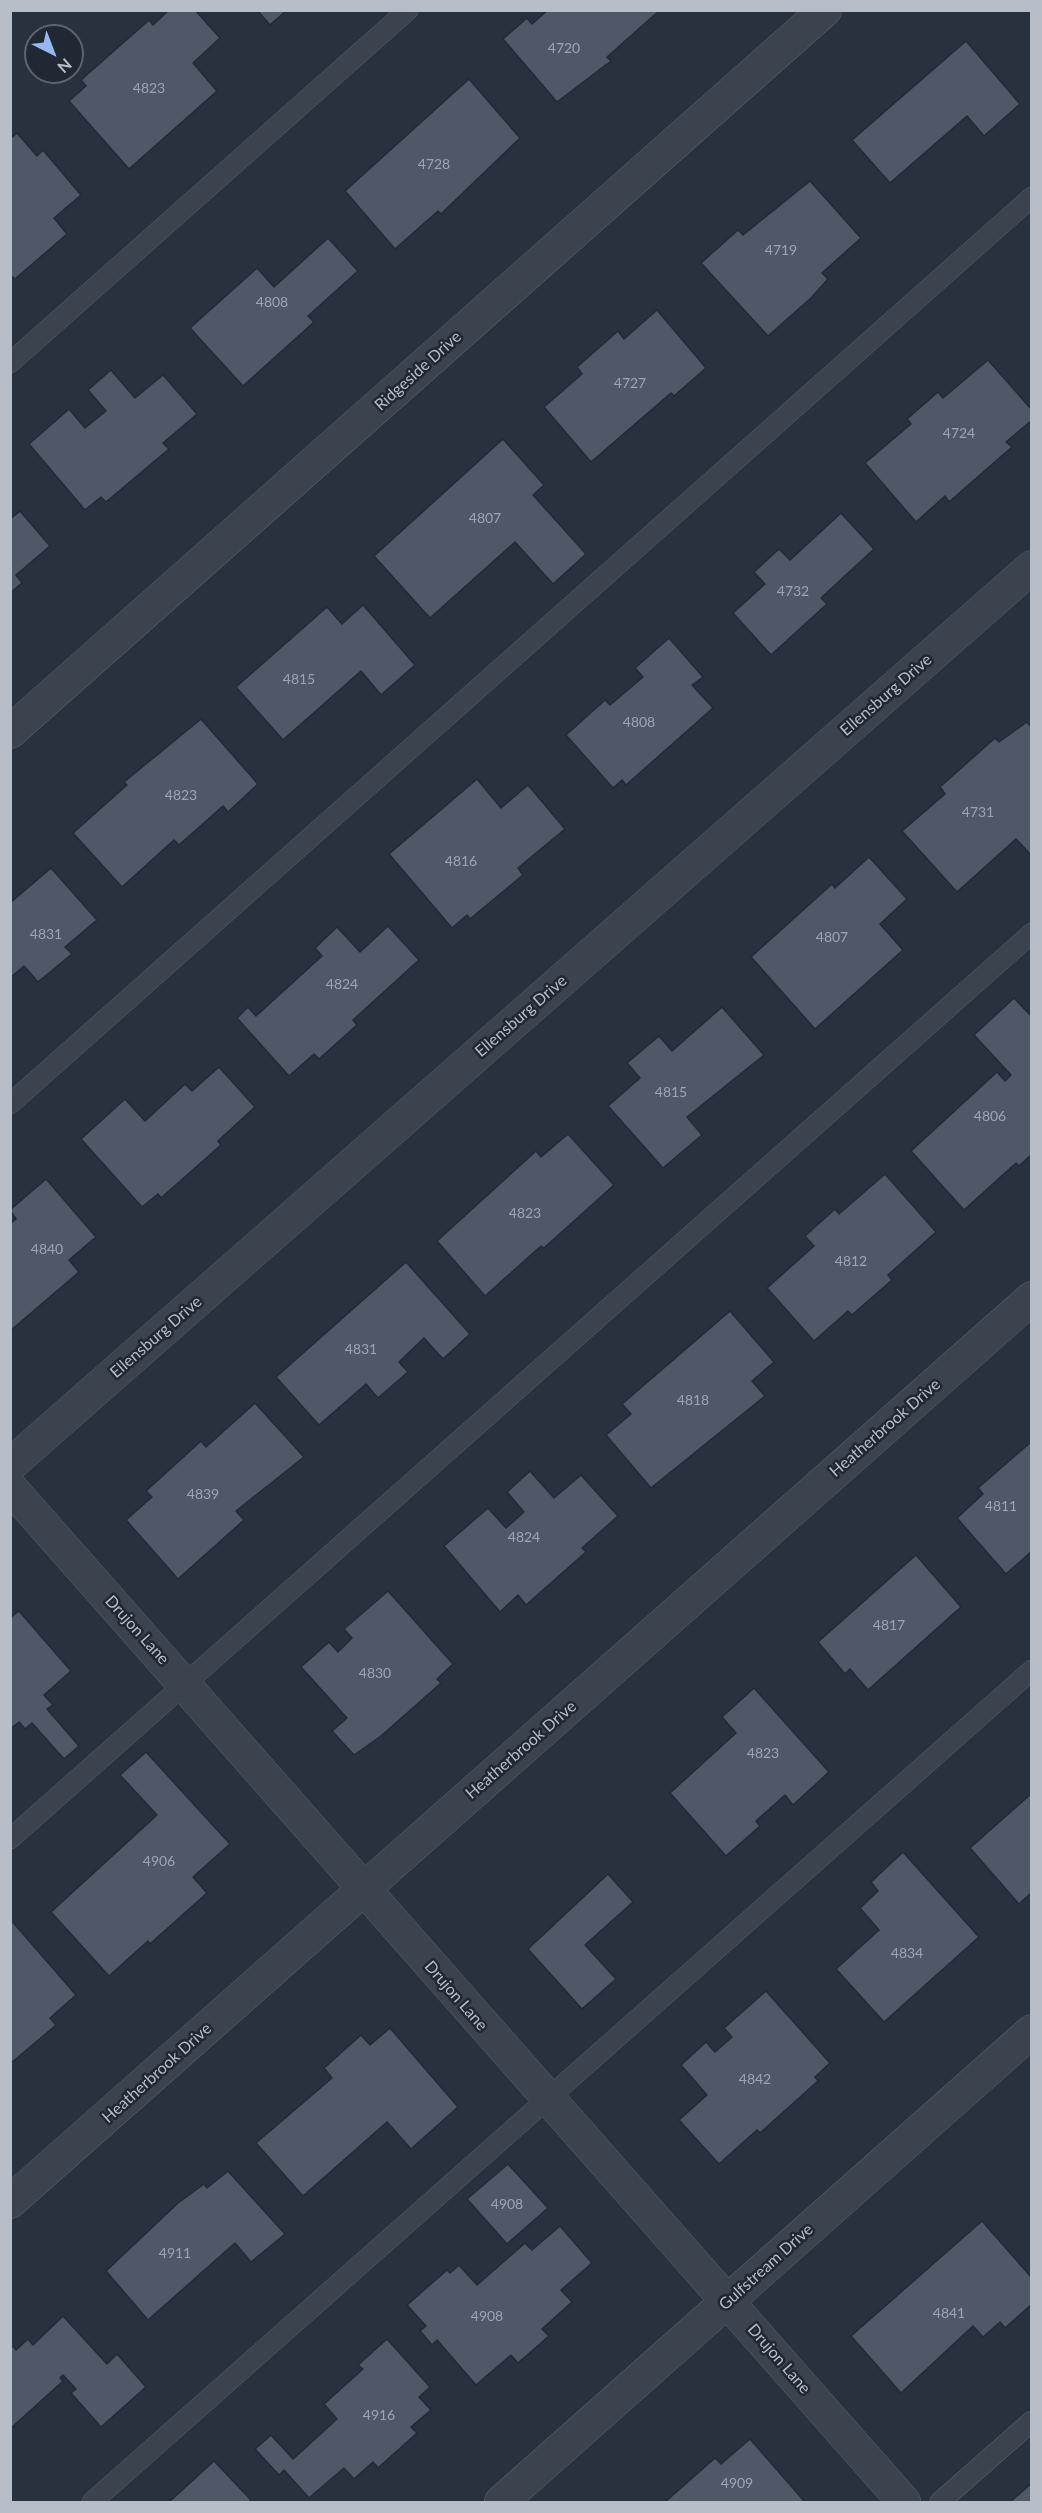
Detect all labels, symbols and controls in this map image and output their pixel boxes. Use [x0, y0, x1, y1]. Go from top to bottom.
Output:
north arrow [24, 24, 84, 84]
house number: 4720 [548, 40, 580, 56]
text: N [54, 55, 76, 77]
house number: 4823 [133, 80, 165, 96]
house number: 4728 [418, 156, 450, 172]
house number: 4719 [765, 242, 797, 258]
house number: 4808 [256, 294, 288, 310]
street label: Ridgeside Drive [371, 327, 465, 415]
house number: 4727 [614, 375, 646, 391]
house number: 4724 [943, 425, 975, 441]
house number: 4807 [469, 510, 501, 526]
house number: 4732 [777, 583, 809, 599]
street label: Ellensburg Drive [836, 650, 936, 740]
house number: 4815 [283, 671, 315, 687]
house number: 4808 [623, 714, 655, 730]
house number: 4823 [165, 787, 197, 803]
house number: 4731 [962, 804, 994, 820]
house number: 4816 [445, 853, 477, 869]
house number: 4831 [30, 926, 62, 942]
house number: 4807 [816, 929, 848, 945]
street label: Ellensburg Drive [471, 971, 571, 1061]
house number: 4824 [326, 976, 358, 992]
house number: 4815 [655, 1084, 687, 1100]
house number: 4806 [974, 1108, 1006, 1124]
house number: 4823 [509, 1205, 541, 1221]
house number: 4840 [31, 1241, 63, 1257]
house number: 4812 [835, 1253, 867, 1269]
street label: Ellensburg Drive [106, 1292, 206, 1382]
house number: 4831 [345, 1341, 377, 1357]
street label: Heatherbrook Drive [826, 1375, 944, 1481]
house number: 4818 [677, 1392, 709, 1408]
house number: 4839 [187, 1486, 219, 1502]
house number: 4811 [985, 1498, 1017, 1514]
house number: 4824 [508, 1529, 540, 1545]
street label: Drujon Lane [101, 1592, 173, 1668]
house number: 4817 [873, 1617, 905, 1633]
house number: 4830 [359, 1665, 391, 1681]
street label: Heatherbrook Drive [462, 1697, 580, 1803]
house number: 4823 [747, 1745, 779, 1761]
house number: 4906 [143, 1853, 175, 1869]
house number: 4834 [891, 1945, 923, 1961]
street label: Drujon Lane [420, 1957, 492, 2035]
street label: Heatherbrook Drive [98, 2019, 216, 2127]
house number: 4842 [739, 2071, 771, 2087]
house number: 4908 [491, 2196, 523, 2212]
street label: Gulfstream Drive [715, 2220, 817, 2314]
house number: 4911 [159, 2245, 191, 2261]
house number: 4841 [933, 2305, 965, 2321]
house number: 4908 [471, 2308, 503, 2324]
street label: Drujon Lane [743, 2320, 815, 2398]
house number: 4916 [363, 2407, 395, 2423]
house number: 4909 [721, 2475, 753, 2491]

